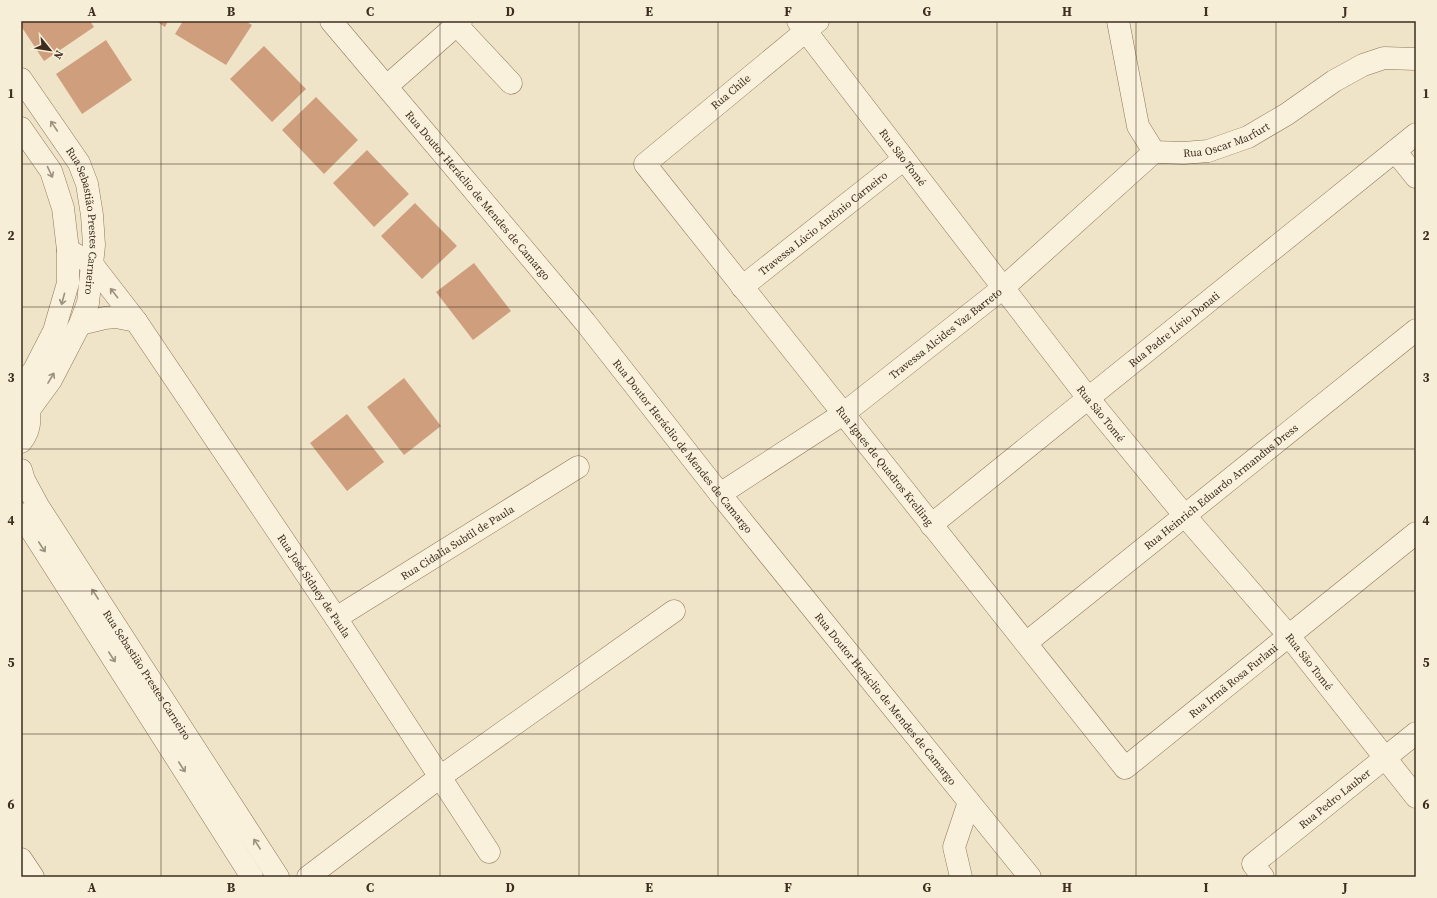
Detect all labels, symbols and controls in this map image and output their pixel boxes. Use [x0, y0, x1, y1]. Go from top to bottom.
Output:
text: A [88, 3, 97, 20]
text: B [227, 3, 236, 20]
text: C [366, 3, 374, 20]
text: D [505, 3, 515, 20]
text: E [645, 3, 653, 20]
text: F [784, 3, 792, 20]
text: G [923, 3, 932, 20]
text: H [1062, 3, 1072, 20]
text: I [1203, 3, 1209, 20]
text: J [1341, 3, 1348, 20]
north arrow [30, 30, 70, 70]
text: N [50, 48, 67, 62]
street label: Rua Chile [708, 71, 754, 113]
text: 1 [7, 85, 15, 102]
text: 1 [1422, 85, 1430, 102]
street label: Rua Doutor Heráclio de Mendes de Camargo [402, 107, 554, 283]
street label: Rua Oscar Marfurt [1182, 118, 1272, 161]
one-way arrow [50, 121, 58, 132]
street label: Rua São Tomé [876, 126, 930, 189]
street label: Rua Sebastião Prestes Carneiro [63, 144, 102, 295]
one-way arrow [47, 166, 54, 178]
street label: Travessa Lúcio Antônio Carneiro [755, 168, 890, 279]
text: 2 [7, 227, 15, 244]
text: 2 [1422, 227, 1430, 244]
street label: Travessa Alcides Vaz Barreto [886, 284, 1005, 383]
one-way arrow [110, 287, 118, 298]
street label: Rua Padre Lívio Donati [1125, 288, 1223, 370]
one-way arrow [59, 292, 66, 305]
street label: Rua Doutor Heráclio de Mendes de Camargo [610, 356, 756, 536]
text: 3 [7, 369, 15, 386]
text: 3 [1422, 369, 1430, 386]
one-way arrow [48, 372, 56, 384]
street label: Rua São Tomé [1074, 382, 1129, 445]
street label: Rua Ignes de Quadros Krelling [833, 403, 937, 529]
street label: Rua Heinrich Eduardo Armandus Dress [1141, 420, 1301, 553]
street label: Rua Cidalia Subtil de Paula [398, 501, 517, 583]
text: 4 [7, 512, 15, 529]
text: 4 [1422, 512, 1430, 529]
street label: Rua José Sidney de Paula [274, 531, 355, 641]
one-way arrow [38, 541, 46, 552]
one-way arrow [91, 589, 99, 600]
street label: Rua Sebastião Prestes Carneiro [100, 607, 195, 743]
street label: Rua Doutor Heráclio de Mendes de Camargo [811, 610, 960, 788]
street label: Rua São Tomé [1282, 630, 1337, 694]
street label: Rua Irmã Rosa Furlani [1186, 640, 1281, 721]
one-way arrow [108, 651, 116, 662]
text: 5 [7, 654, 15, 671]
text: 5 [1422, 654, 1430, 671]
one-way arrow [177, 761, 186, 772]
street label: Rua Pedro Lauber [1295, 765, 1374, 832]
text: 6 [7, 796, 15, 813]
text: 6 [1422, 796, 1430, 813]
one-way arrow [253, 839, 261, 850]
text: A [88, 879, 97, 896]
text: B [227, 879, 236, 896]
text: C [366, 879, 374, 896]
text: D [505, 879, 515, 896]
text: E [645, 879, 653, 896]
text: F [784, 879, 792, 896]
text: G [923, 879, 932, 896]
text: H [1062, 879, 1072, 896]
text: I [1203, 879, 1209, 896]
text: J [1341, 879, 1348, 896]

